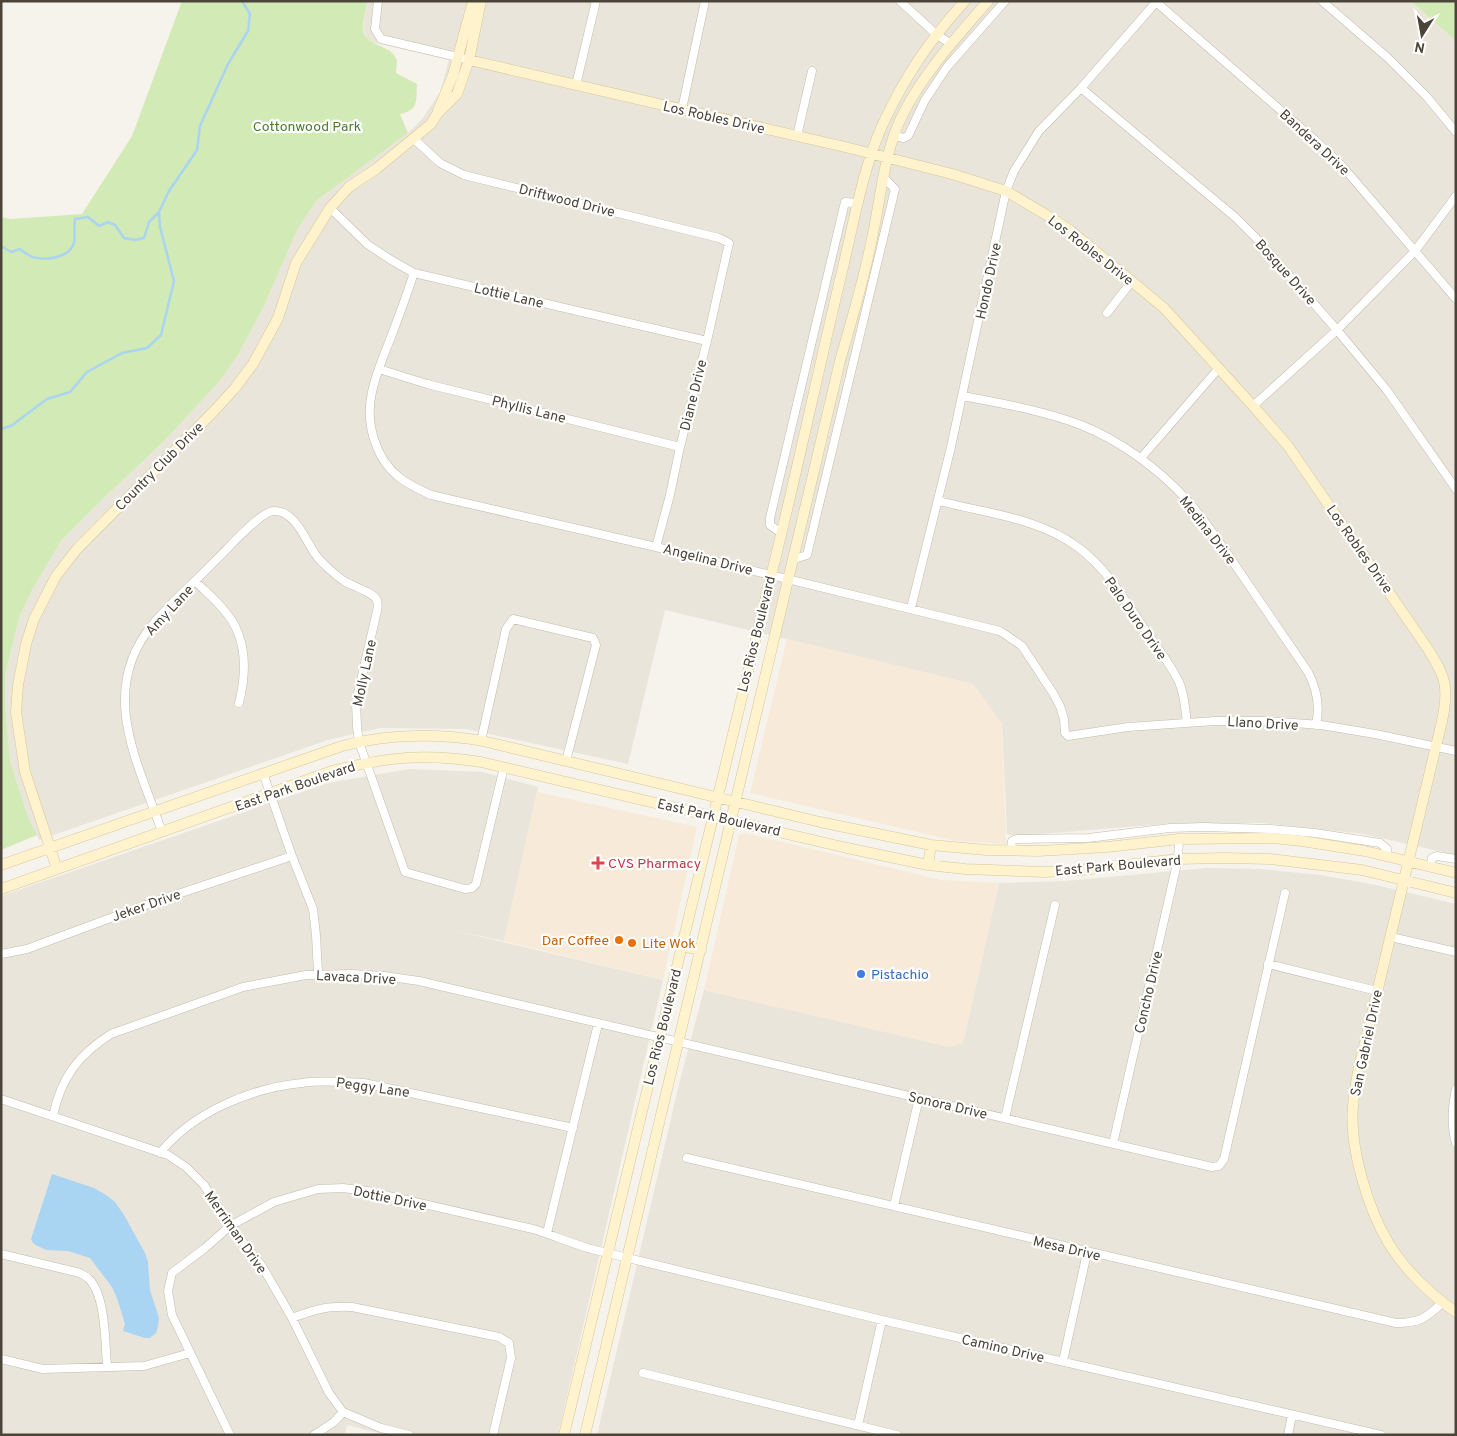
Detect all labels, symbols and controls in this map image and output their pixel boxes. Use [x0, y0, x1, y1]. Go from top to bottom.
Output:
north arrow [1397, 10, 1447, 60]
text: N [1413, 37, 1426, 56]
street label: Los Robles Drive [661, 98, 766, 138]
street label: Bandera Drive [1275, 106, 1352, 180]
park label: Cottonwood Park [253, 119, 361, 136]
street label: Driftwood Drive [517, 181, 617, 222]
street label: Los Robles Drive [1044, 212, 1136, 290]
street label: Bosque Drive [1251, 236, 1319, 310]
street label: Hondo Drive [973, 241, 1006, 321]
street label: Lottie Lane [472, 280, 545, 313]
street label: Diane Drive [677, 358, 712, 433]
street label: Phyllis Lane [490, 393, 567, 428]
street label: Country Club Drive [112, 419, 208, 515]
street label: Medina Drive [1175, 493, 1239, 569]
street label: Los Robles Drive [1322, 502, 1396, 597]
street label: Angelina Drive [661, 541, 754, 580]
street label: Palo Duro Drive [1100, 574, 1170, 664]
street label: Los Rios Boulevard [735, 575, 780, 694]
street label: Amy Lane [142, 582, 198, 640]
street label: Molly Lane [350, 638, 381, 708]
street label: Llano Drive [1227, 714, 1299, 735]
street label: East Park Boulevard [233, 759, 358, 816]
street label: East Park Boulevard [655, 796, 782, 841]
street label: East Park Boulevard [1055, 853, 1182, 880]
place label: CVS Pharmacy [608, 856, 701, 873]
marker: CVS Pharmacy [592, 857, 604, 869]
street label: Jeker Drive [110, 887, 183, 926]
place label: Dar Coffee [542, 933, 609, 950]
marker: Dar Coffee [613, 934, 625, 946]
place label: Lite Wok [642, 936, 696, 953]
marker: Lite Wok [626, 937, 638, 949]
street label: Concho Drive [1132, 949, 1167, 1035]
place label: Pistachio [871, 967, 929, 984]
street label: Lavaca Drive [315, 968, 396, 989]
street label: Los Rios Boulevard [641, 968, 686, 1087]
marker: Pistachio [855, 968, 867, 980]
street label: San Gabriel Drive [1348, 988, 1387, 1098]
street label: Peggy Lane [335, 1075, 411, 1102]
street label: Sonora Drive [906, 1089, 989, 1124]
street label: Dottie Drive [351, 1183, 428, 1216]
street label: Merriman Drive [200, 1188, 270, 1277]
street label: Mesa Drive [1031, 1233, 1102, 1265]
street label: Camino Drive [960, 1332, 1046, 1367]

